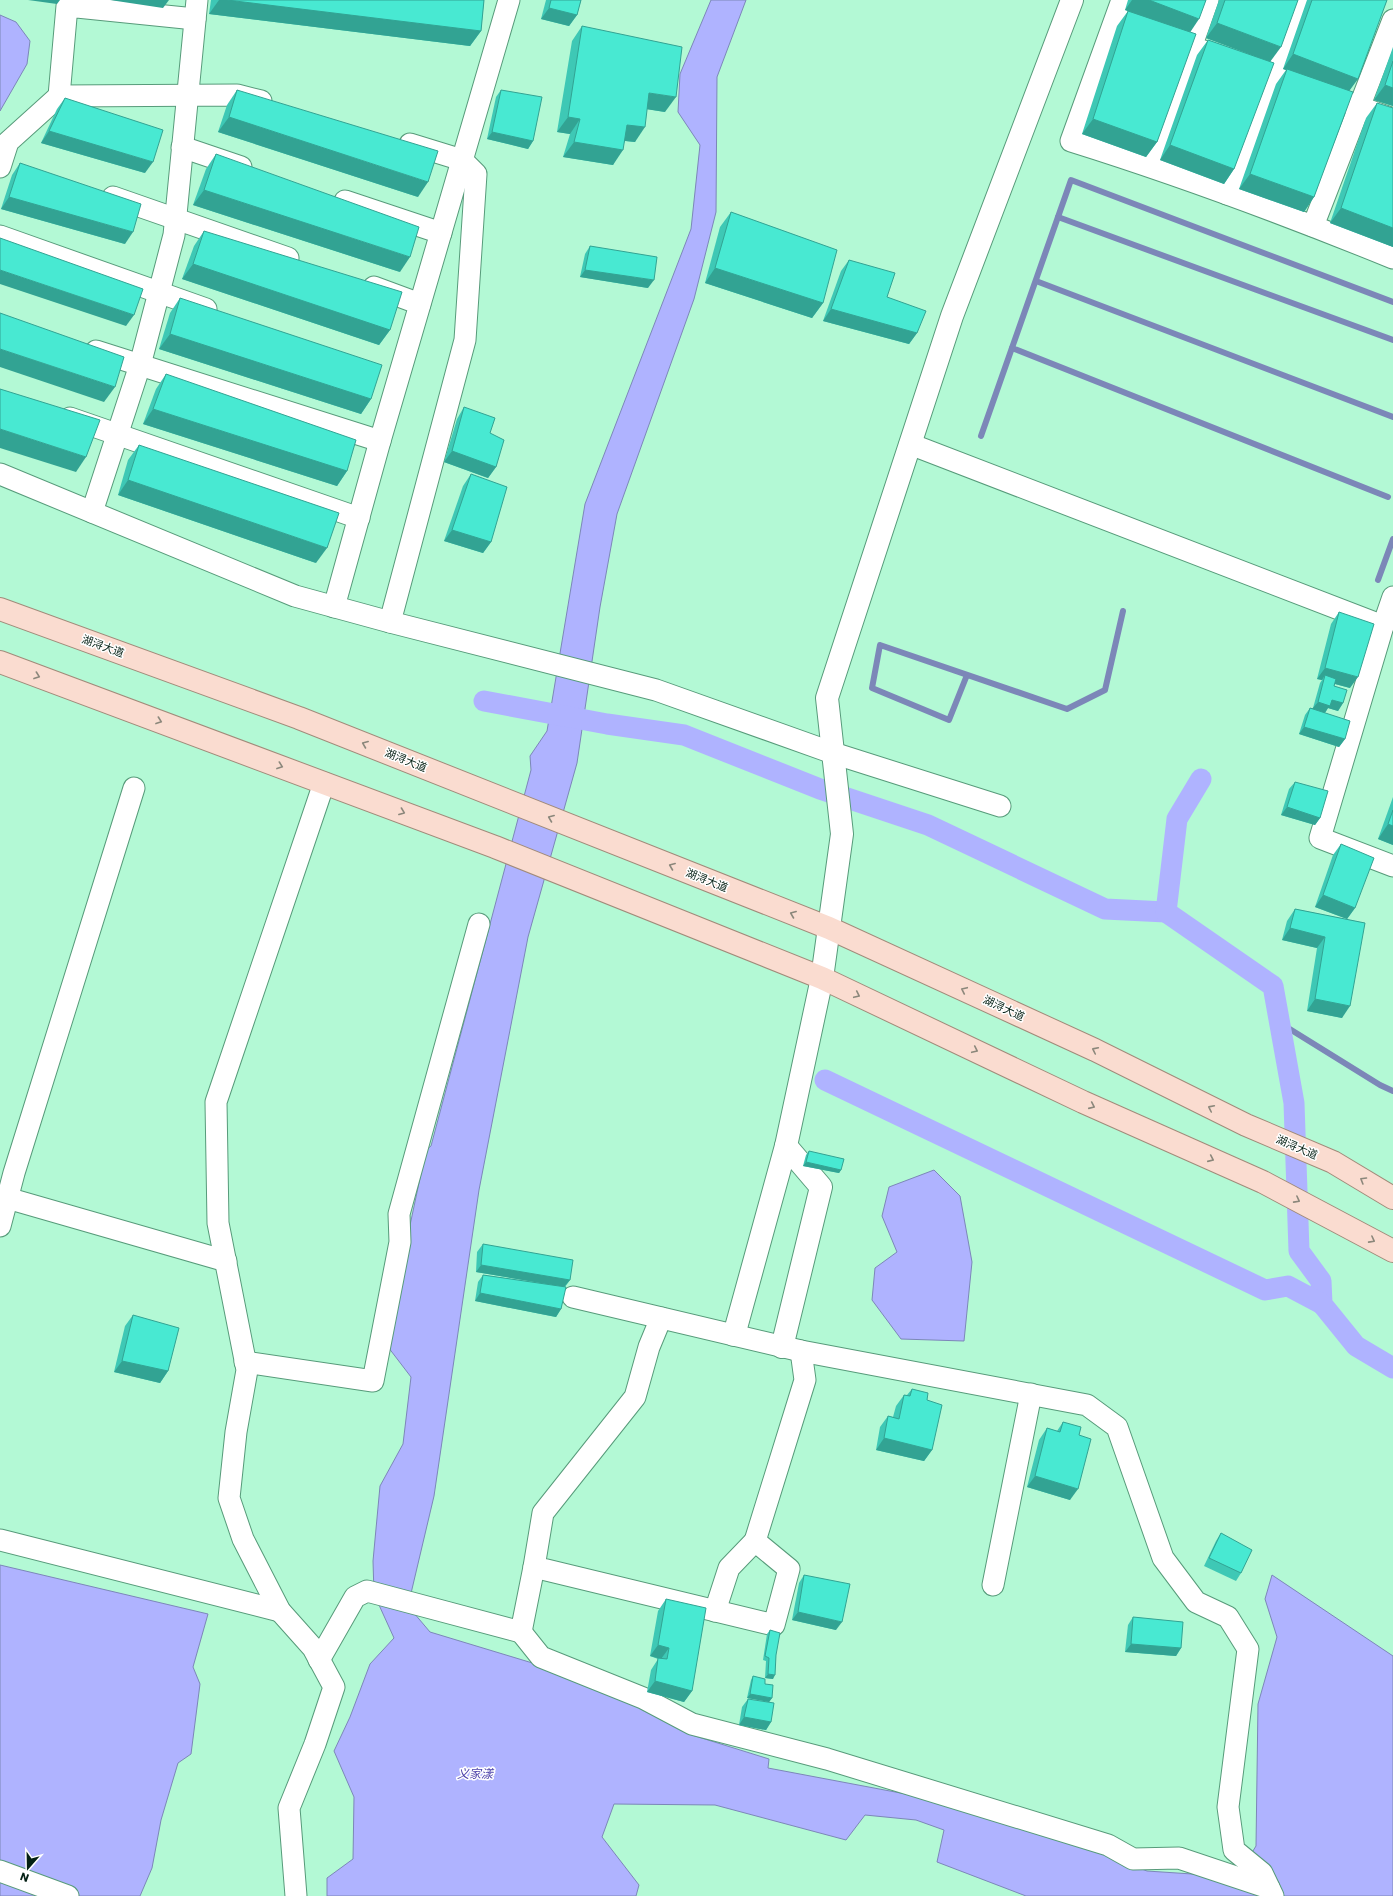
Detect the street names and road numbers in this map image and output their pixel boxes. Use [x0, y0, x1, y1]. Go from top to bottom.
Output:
street label: 湖浔大道 [80, 631, 126, 661]
street label: 湖浔大道 [383, 744, 429, 776]
street label: 湖浔大道 [684, 864, 730, 896]
street label: 湖浔大道 [981, 991, 1027, 1025]
street label: 湖浔大道 [1274, 1131, 1320, 1163]

